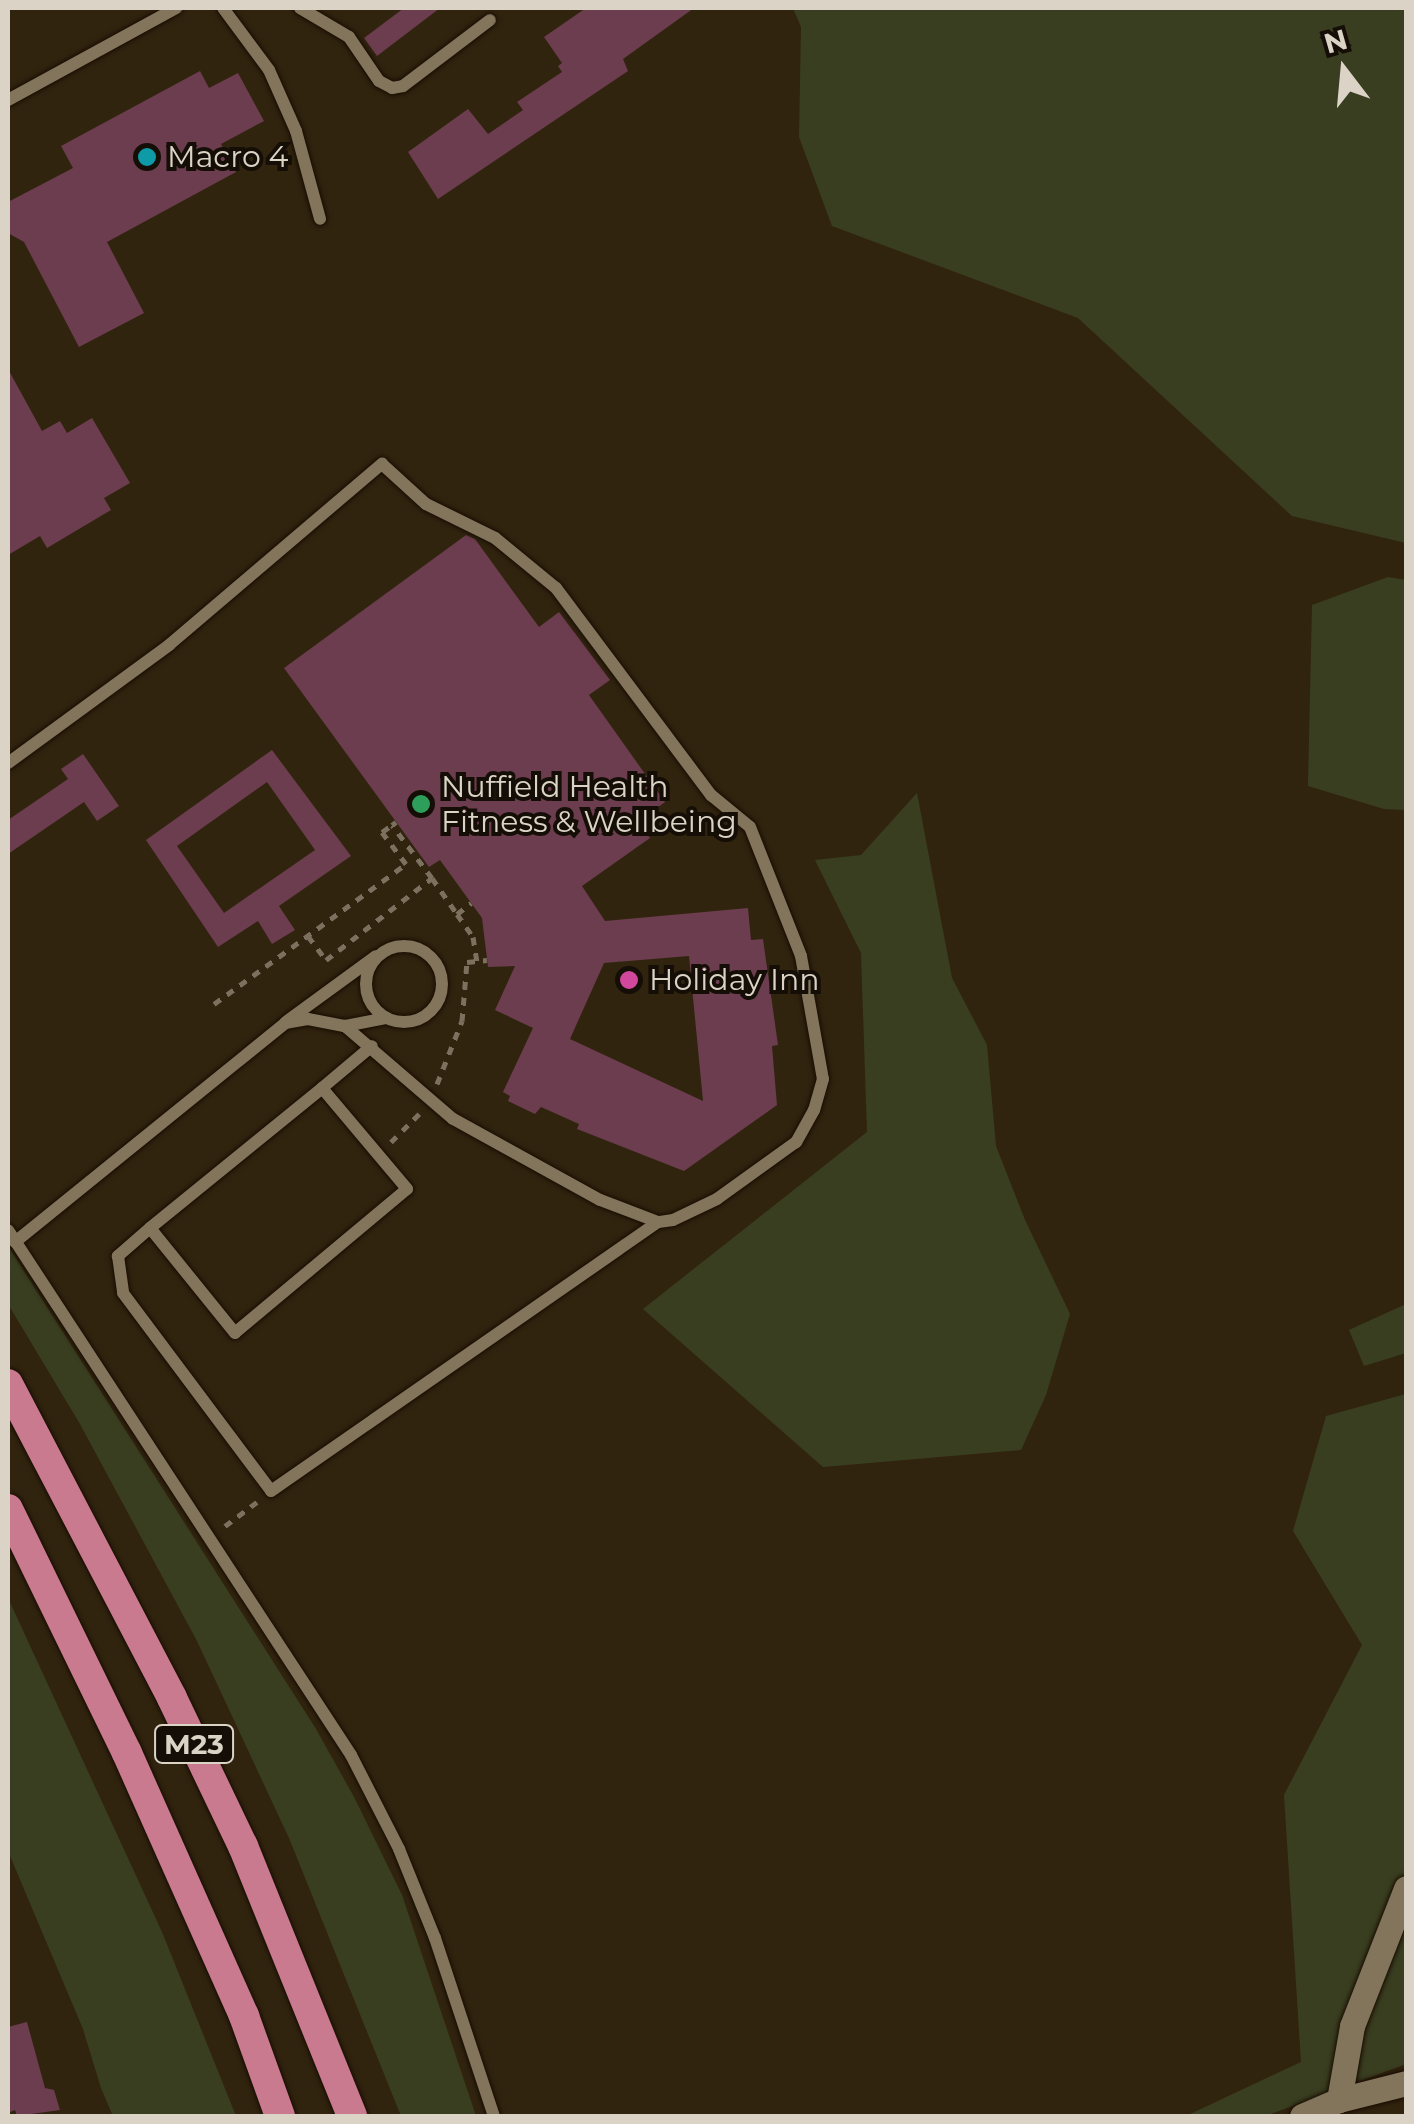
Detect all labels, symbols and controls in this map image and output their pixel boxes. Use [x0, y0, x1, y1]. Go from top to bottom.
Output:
north arrow [1294, 20, 1394, 120]
text: N [1320, 22, 1351, 61]
place label: Macro 4 [167, 139, 288, 175]
marker: Macro 4 [136, 146, 158, 168]
place label: Nuffield Health Fitness & Wellbeing [441, 769, 737, 840]
marker: Nuffield Health Fitness & Wellbeing [410, 793, 432, 815]
place label: Holiday Inn [649, 962, 820, 998]
marker: Holiday Inn [618, 969, 640, 991]
road number: M23 [154, 1721, 234, 1767]

